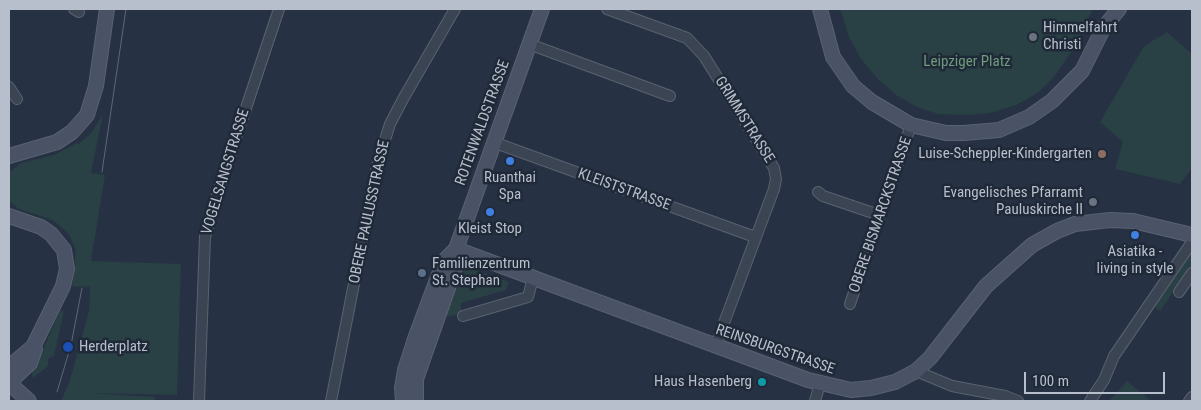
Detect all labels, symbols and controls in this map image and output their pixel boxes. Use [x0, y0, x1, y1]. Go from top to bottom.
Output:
place label: Himmelfahrt Christi [1043, 19, 1117, 54]
marker: Himmelfahrt Christi [1027, 31, 1039, 43]
park label: Leipziger Platz [923, 53, 1011, 71]
street label: ROTENWALDSTRASSE [452, 58, 514, 188]
street label: GRIMMSTRASSE [710, 73, 778, 167]
street label: VOGELSANGSTRASSE [198, 107, 254, 237]
street label: OBERE BISMARCKSTRASSE [846, 135, 916, 295]
street label: OBERE PAULUSSTRASSE [346, 139, 394, 285]
place label: Luise-Scheppler-Kindergarten [918, 145, 1092, 163]
marker: Luise-Scheppler-Kindergarten [1096, 148, 1108, 160]
marker: Ruanthai Spa [504, 155, 516, 167]
street label: KLEISTSTRASSE [575, 165, 673, 215]
place label: Ruanthai Spa [484, 169, 536, 204]
place label: Evangelisches Pfarramt Pauluskirche II [943, 184, 1083, 219]
marker: Evangelisches Pfarramt Pauluskirche II [1087, 196, 1099, 208]
marker: Kleist Stop [484, 206, 496, 218]
place label: Kleist Stop [458, 220, 522, 238]
marker: Asiatika - living in style [1129, 229, 1141, 241]
place label: Asiatika - living in style [1097, 243, 1173, 278]
place label: Familienzentrum St. Stephan [432, 255, 530, 290]
marker: Familienzentrum St. Stephan [416, 267, 428, 279]
street label: REINSBURGSTRASSE [713, 321, 837, 379]
place label: Herderplatz [79, 338, 148, 356]
marker: Herderplatz [61, 340, 75, 354]
scale bar [1026, 362, 1167, 394]
text: 100 m [1032, 372, 1069, 390]
place label: Haus Hasenberg [654, 373, 752, 391]
marker: Haus Hasenberg [756, 376, 768, 388]

